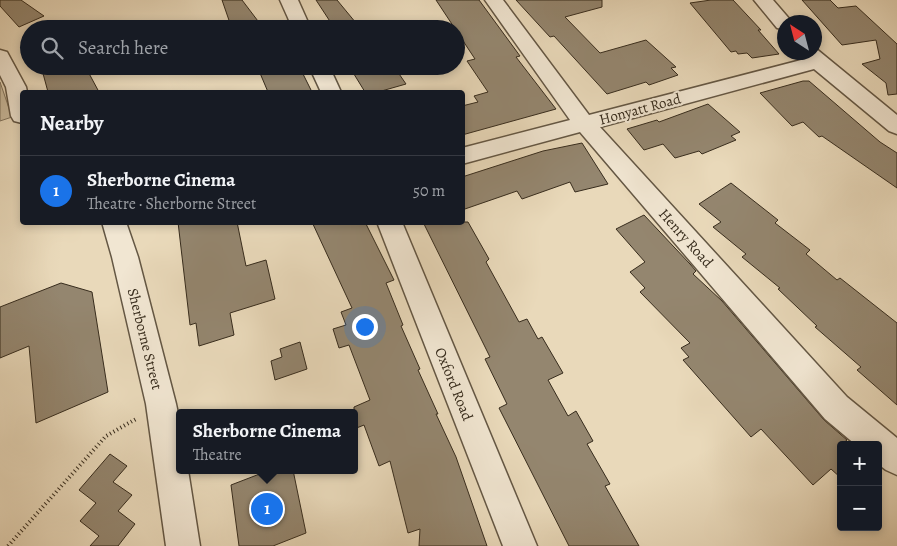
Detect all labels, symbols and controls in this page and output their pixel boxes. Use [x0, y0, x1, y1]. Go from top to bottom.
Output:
north arrow [777, 15, 822, 60]
search box [20, 20, 465, 75]
icon: search [38, 34, 66, 62]
text: Search here [78, 35, 168, 61]
street label: Honyatt Road [597, 88, 684, 130]
text: Nearby [40, 109, 103, 137]
text: Sherborne Cinema [87, 167, 236, 193]
text: 1 [53, 180, 59, 202]
text: 50 m [413, 180, 445, 202]
text: Theatre · Sherborne Street [87, 193, 256, 215]
street label: Henry Road [654, 204, 718, 272]
street label: Sherborne Street [123, 286, 167, 392]
your location [352, 314, 378, 340]
street label: Oxford Road [430, 344, 478, 425]
popup [176, 409, 358, 474]
text: Sherborne Cinema [193, 418, 341, 444]
map controls [837, 441, 882, 531]
button: + [837, 441, 882, 486]
text: Theatre [193, 444, 242, 466]
button: − [837, 486, 882, 531]
pin: 1 [251, 490, 283, 528]

